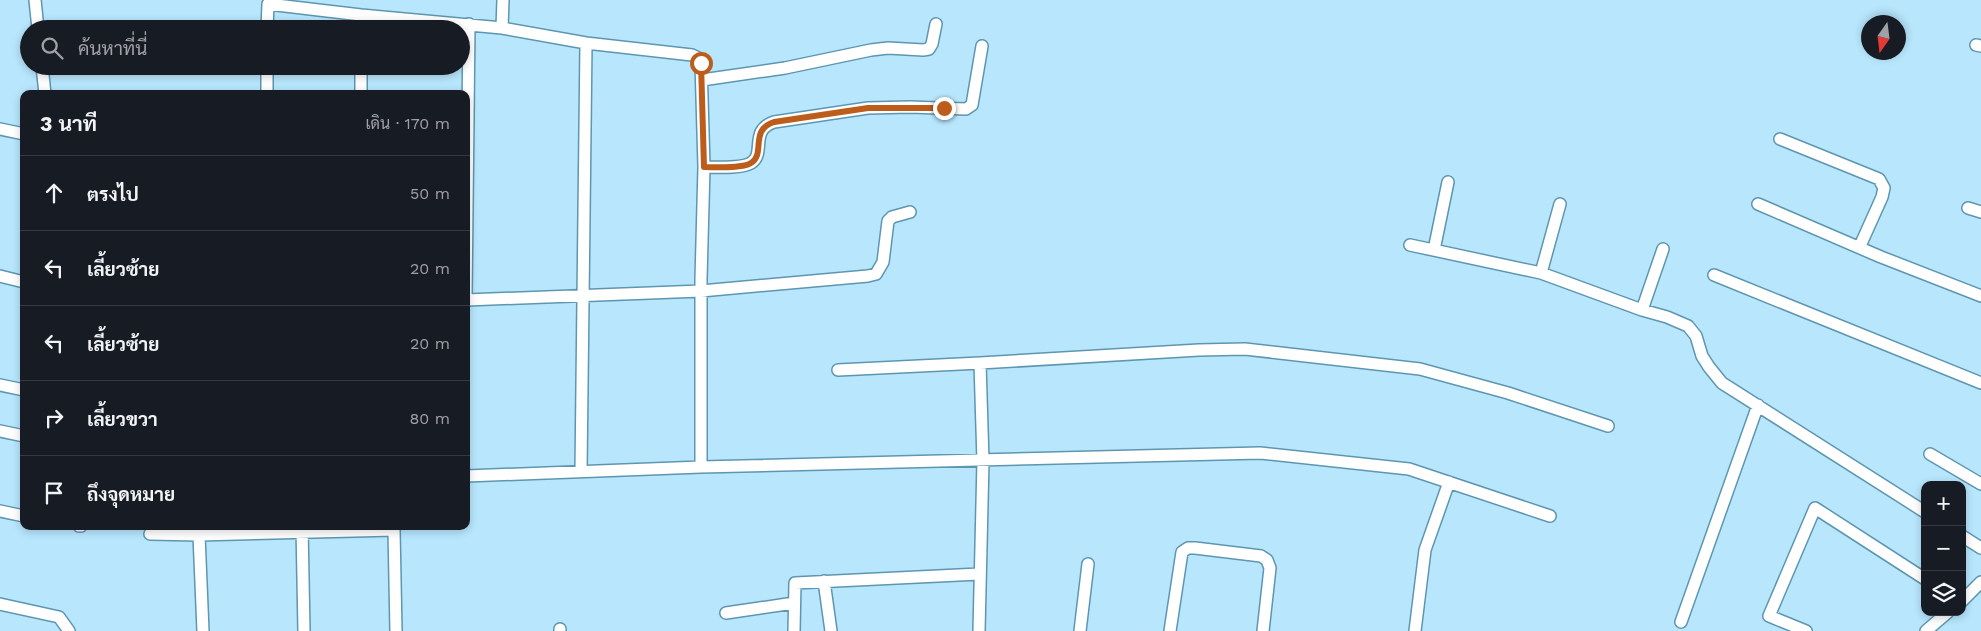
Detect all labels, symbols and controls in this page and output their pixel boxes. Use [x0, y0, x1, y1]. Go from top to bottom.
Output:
north arrow [1861, 15, 1906, 60]
search box [20, 20, 470, 75]
icon: search [38, 34, 66, 62]
text: ค้นหาที่นี่ [78, 37, 147, 60]
route start [690, 52, 713, 75]
route end [933, 97, 956, 120]
text: 3 นาที [40, 111, 97, 136]
text: เดิน · 170 m [366, 114, 450, 133]
icon: ahead [40, 179, 68, 207]
text: ตรงไป [87, 183, 139, 206]
text: 50 m [410, 184, 450, 203]
icon: left [40, 254, 68, 282]
text: เลี้ยวซ้าย [87, 258, 159, 281]
text: 20 m [410, 259, 450, 278]
icon: left [40, 329, 68, 357]
text: เลี้ยวซ้าย [87, 333, 159, 356]
text: 20 m [410, 334, 450, 353]
icon: right [40, 404, 68, 432]
text: เลี้ยวขวา [87, 408, 158, 431]
text: 80 m [409, 409, 450, 428]
icon: arrive [40, 479, 68, 507]
map controls [1921, 481, 1966, 616]
button: + [1921, 481, 1966, 526]
text: ถึงจุดหมาย [87, 483, 175, 506]
button: − [1921, 526, 1966, 571]
button: layers [1921, 571, 1966, 616]

